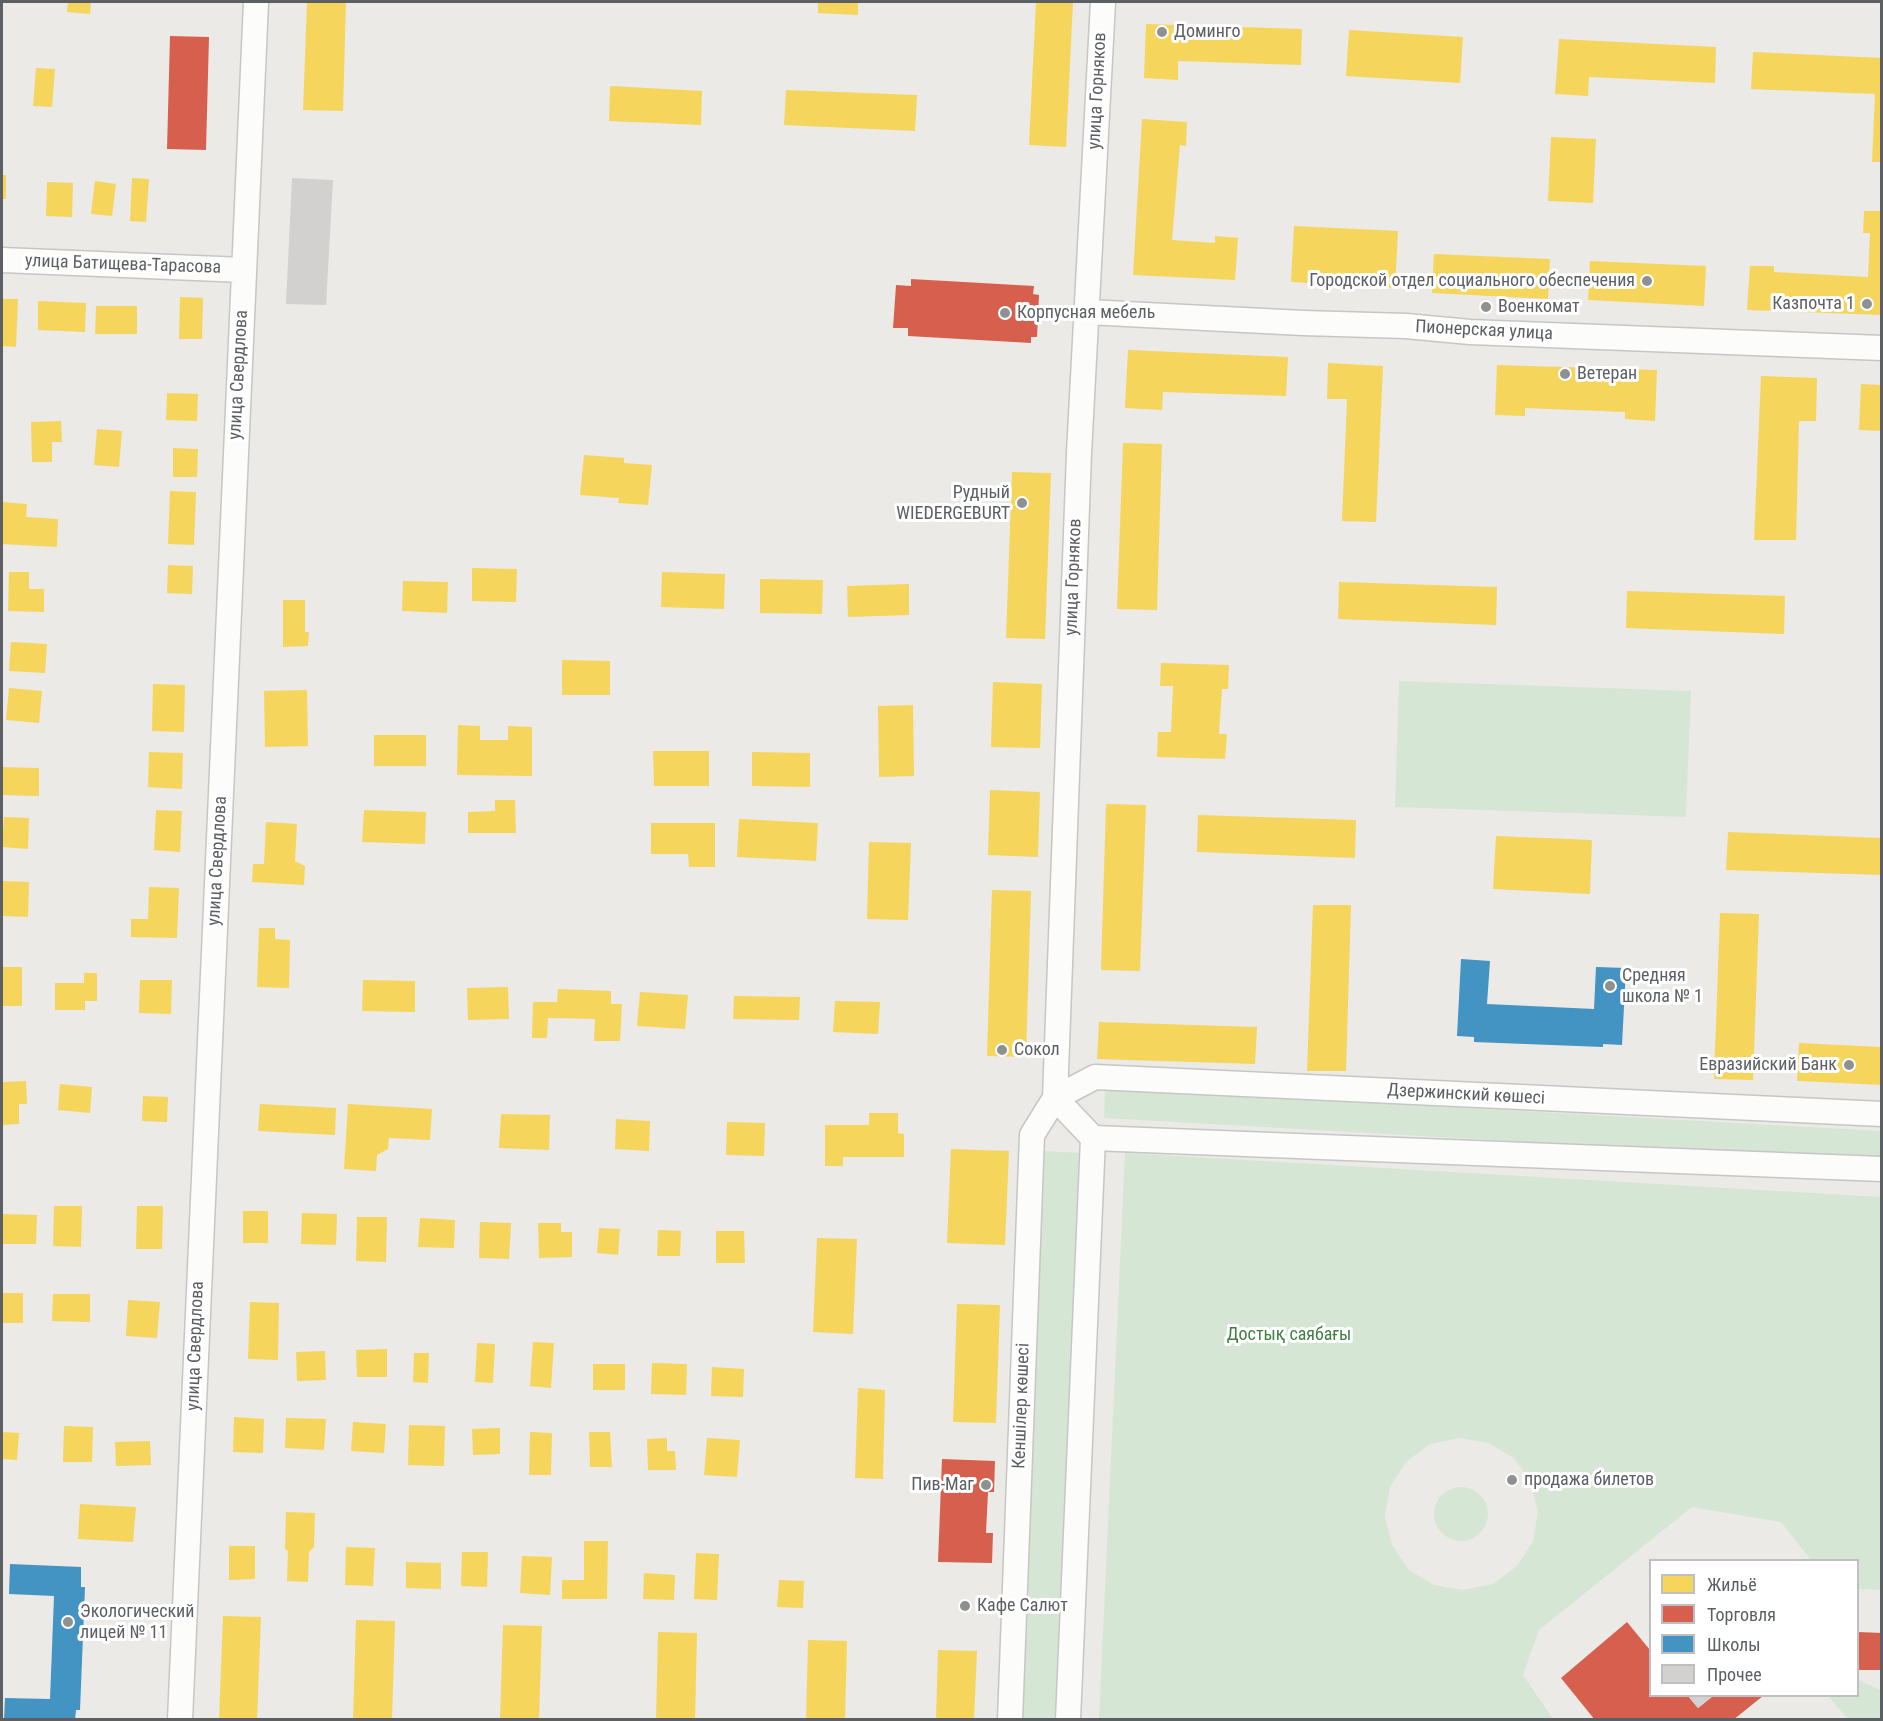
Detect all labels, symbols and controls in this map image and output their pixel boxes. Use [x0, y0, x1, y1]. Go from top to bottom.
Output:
place label: Доминго [1174, 21, 1240, 43]
marker: Доминго [1155, 25, 1169, 39]
street label: улица Горняков [1084, 32, 1112, 150]
street label: улица Батищева-Тарасова [25, 251, 221, 279]
place label: Городской отдел социального обеспечения [1309, 270, 1635, 292]
marker: Городской отдел социального обеспечения [1640, 274, 1654, 288]
place label: Казпочта 1 [1772, 293, 1855, 315]
place label: Военкомат [1498, 296, 1580, 318]
marker: Казпочта 1 [1860, 297, 1874, 311]
marker: Военкомат [1479, 300, 1493, 314]
place label: Корпусная мебель [1017, 302, 1155, 324]
marker: Корпусная мебель [998, 306, 1012, 320]
street label: улица Свердлова [225, 310, 253, 440]
street label: Пионерская улица [1415, 317, 1553, 345]
place label: Ветеран [1577, 363, 1637, 385]
marker: Ветеран [1558, 367, 1572, 381]
place label: Рудный WIEDERGEBURT [896, 482, 1010, 524]
marker: Рудный WIEDERGEBURT [1015, 496, 1029, 510]
street label: улица Горняков [1061, 518, 1087, 636]
street label: улица Свердлова [204, 796, 232, 926]
place label: Средняя школа № 1 [1622, 965, 1703, 1008]
marker: Средняя школа № 1 [1603, 979, 1617, 993]
place label: Сокол [1014, 1039, 1060, 1061]
marker: Сокол [995, 1043, 1009, 1057]
place label: Евразийский Банк [1699, 1054, 1837, 1076]
marker: Евразийский Банк [1842, 1058, 1856, 1072]
street label: Дзержинский көшесі [1387, 1080, 1545, 1110]
street label: улица Свердлова [183, 1281, 209, 1411]
park label: Достық саябағы [1227, 1324, 1351, 1346]
street label: Кеншілер көшесі [1009, 1343, 1035, 1469]
place label: продажа билетов [1524, 1469, 1654, 1491]
marker: продажа билетов [1505, 1473, 1519, 1487]
place label: Пив-Маг [911, 1474, 974, 1496]
marker: Пив-Маг [979, 1478, 993, 1492]
legend [1649, 1559, 1859, 1697]
text: Жильё [1707, 1574, 1757, 1595]
place label: Кафе Салют [977, 1595, 1068, 1617]
marker: Кафе Салют [958, 1599, 972, 1613]
place label: Экологический лицей № 11 [80, 1601, 194, 1644]
text: Торговля [1707, 1604, 1776, 1625]
marker: Экологический лицей № 11 [61, 1615, 75, 1629]
text: Школы [1707, 1634, 1760, 1655]
text: Прочее [1707, 1664, 1762, 1685]

